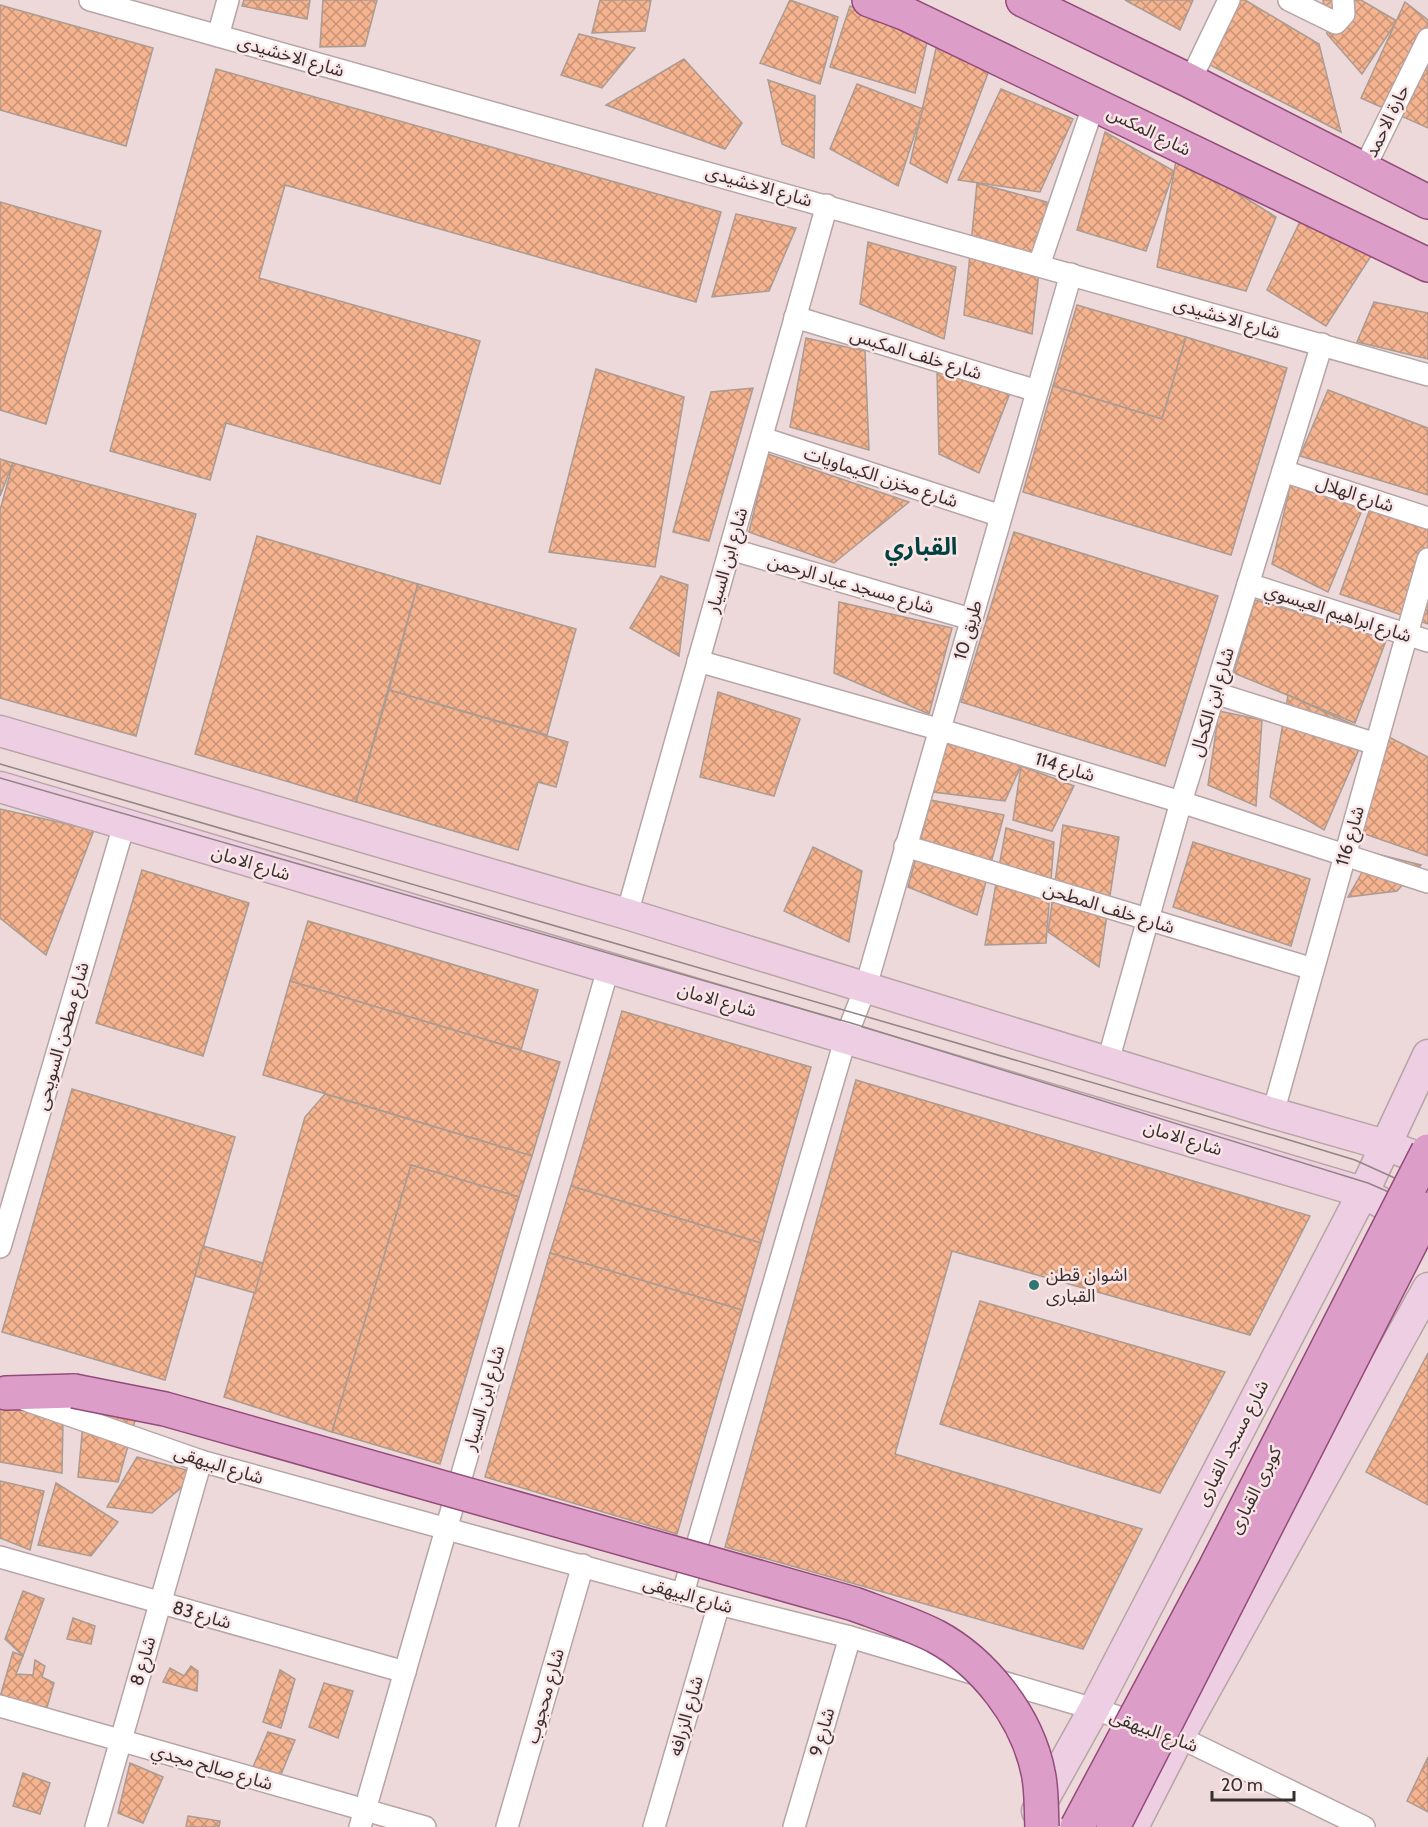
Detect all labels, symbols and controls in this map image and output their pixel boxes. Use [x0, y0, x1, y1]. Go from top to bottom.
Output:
street label: شارع الاخشيدى [234, 30, 347, 85]
street label: حارة الاحمد [1360, 81, 1414, 161]
street label: شارع المكس [1102, 101, 1194, 163]
street label: شارع الاخشيدى [702, 160, 815, 215]
street label: شارع الاخشيدى [1170, 292, 1283, 347]
street label: شارع خلف المكبس [847, 324, 984, 387]
street label: شارع مخزن الكيماويات [800, 442, 961, 515]
street label: شارع الهلال [1312, 471, 1397, 520]
street label: شارع ابن السيار [701, 505, 755, 617]
district label: القباري [885, 532, 957, 566]
street label: شارع مسجد عباد الرحمن [765, 550, 937, 621]
street label: شارع ابراهيم العيسوي [1261, 579, 1414, 650]
street label: طريق 10 [949, 598, 987, 662]
street label: شارع ابن الكحال [1185, 645, 1242, 760]
street label: شارع 114 [1032, 748, 1098, 789]
street label: شارع 116 [1331, 804, 1372, 869]
street label: شارع الامان [208, 841, 293, 888]
street label: شارع خلف المطحن [1040, 878, 1177, 941]
street label: شارع مطحن السويحى [30, 959, 97, 1113]
street label: شارع الامان [674, 978, 759, 1025]
street label: شارع الامان [1140, 1116, 1225, 1163]
place label: اشوان قطن القبارى [1046, 1264, 1128, 1307]
marker: اشوان قطن القبارى [1027, 1278, 1041, 1292]
street label: شارع ابن السيار [458, 1343, 512, 1455]
street label: شارع مسجد القبارى [1191, 1376, 1276, 1511]
street label: شارع البيهقى [171, 1441, 266, 1492]
street label: كوبرى القبارى [1224, 1442, 1287, 1537]
street label: شارع البيهقى [640, 1572, 735, 1621]
street label: شارع 83 [169, 1596, 234, 1637]
street label: شارع 8 [126, 1634, 163, 1689]
street label: شارع محجوب [521, 1646, 572, 1747]
street label: شارع الزرافه [664, 1673, 711, 1759]
street label: شارع 9 [805, 1705, 842, 1760]
street label: شارع البيهقى [1106, 1705, 1201, 1760]
street label: شارع صالح مجدي [148, 1739, 275, 1798]
scale bar [1212, 1764, 1294, 1802]
text: 20 m [1221, 1774, 1263, 1796]

